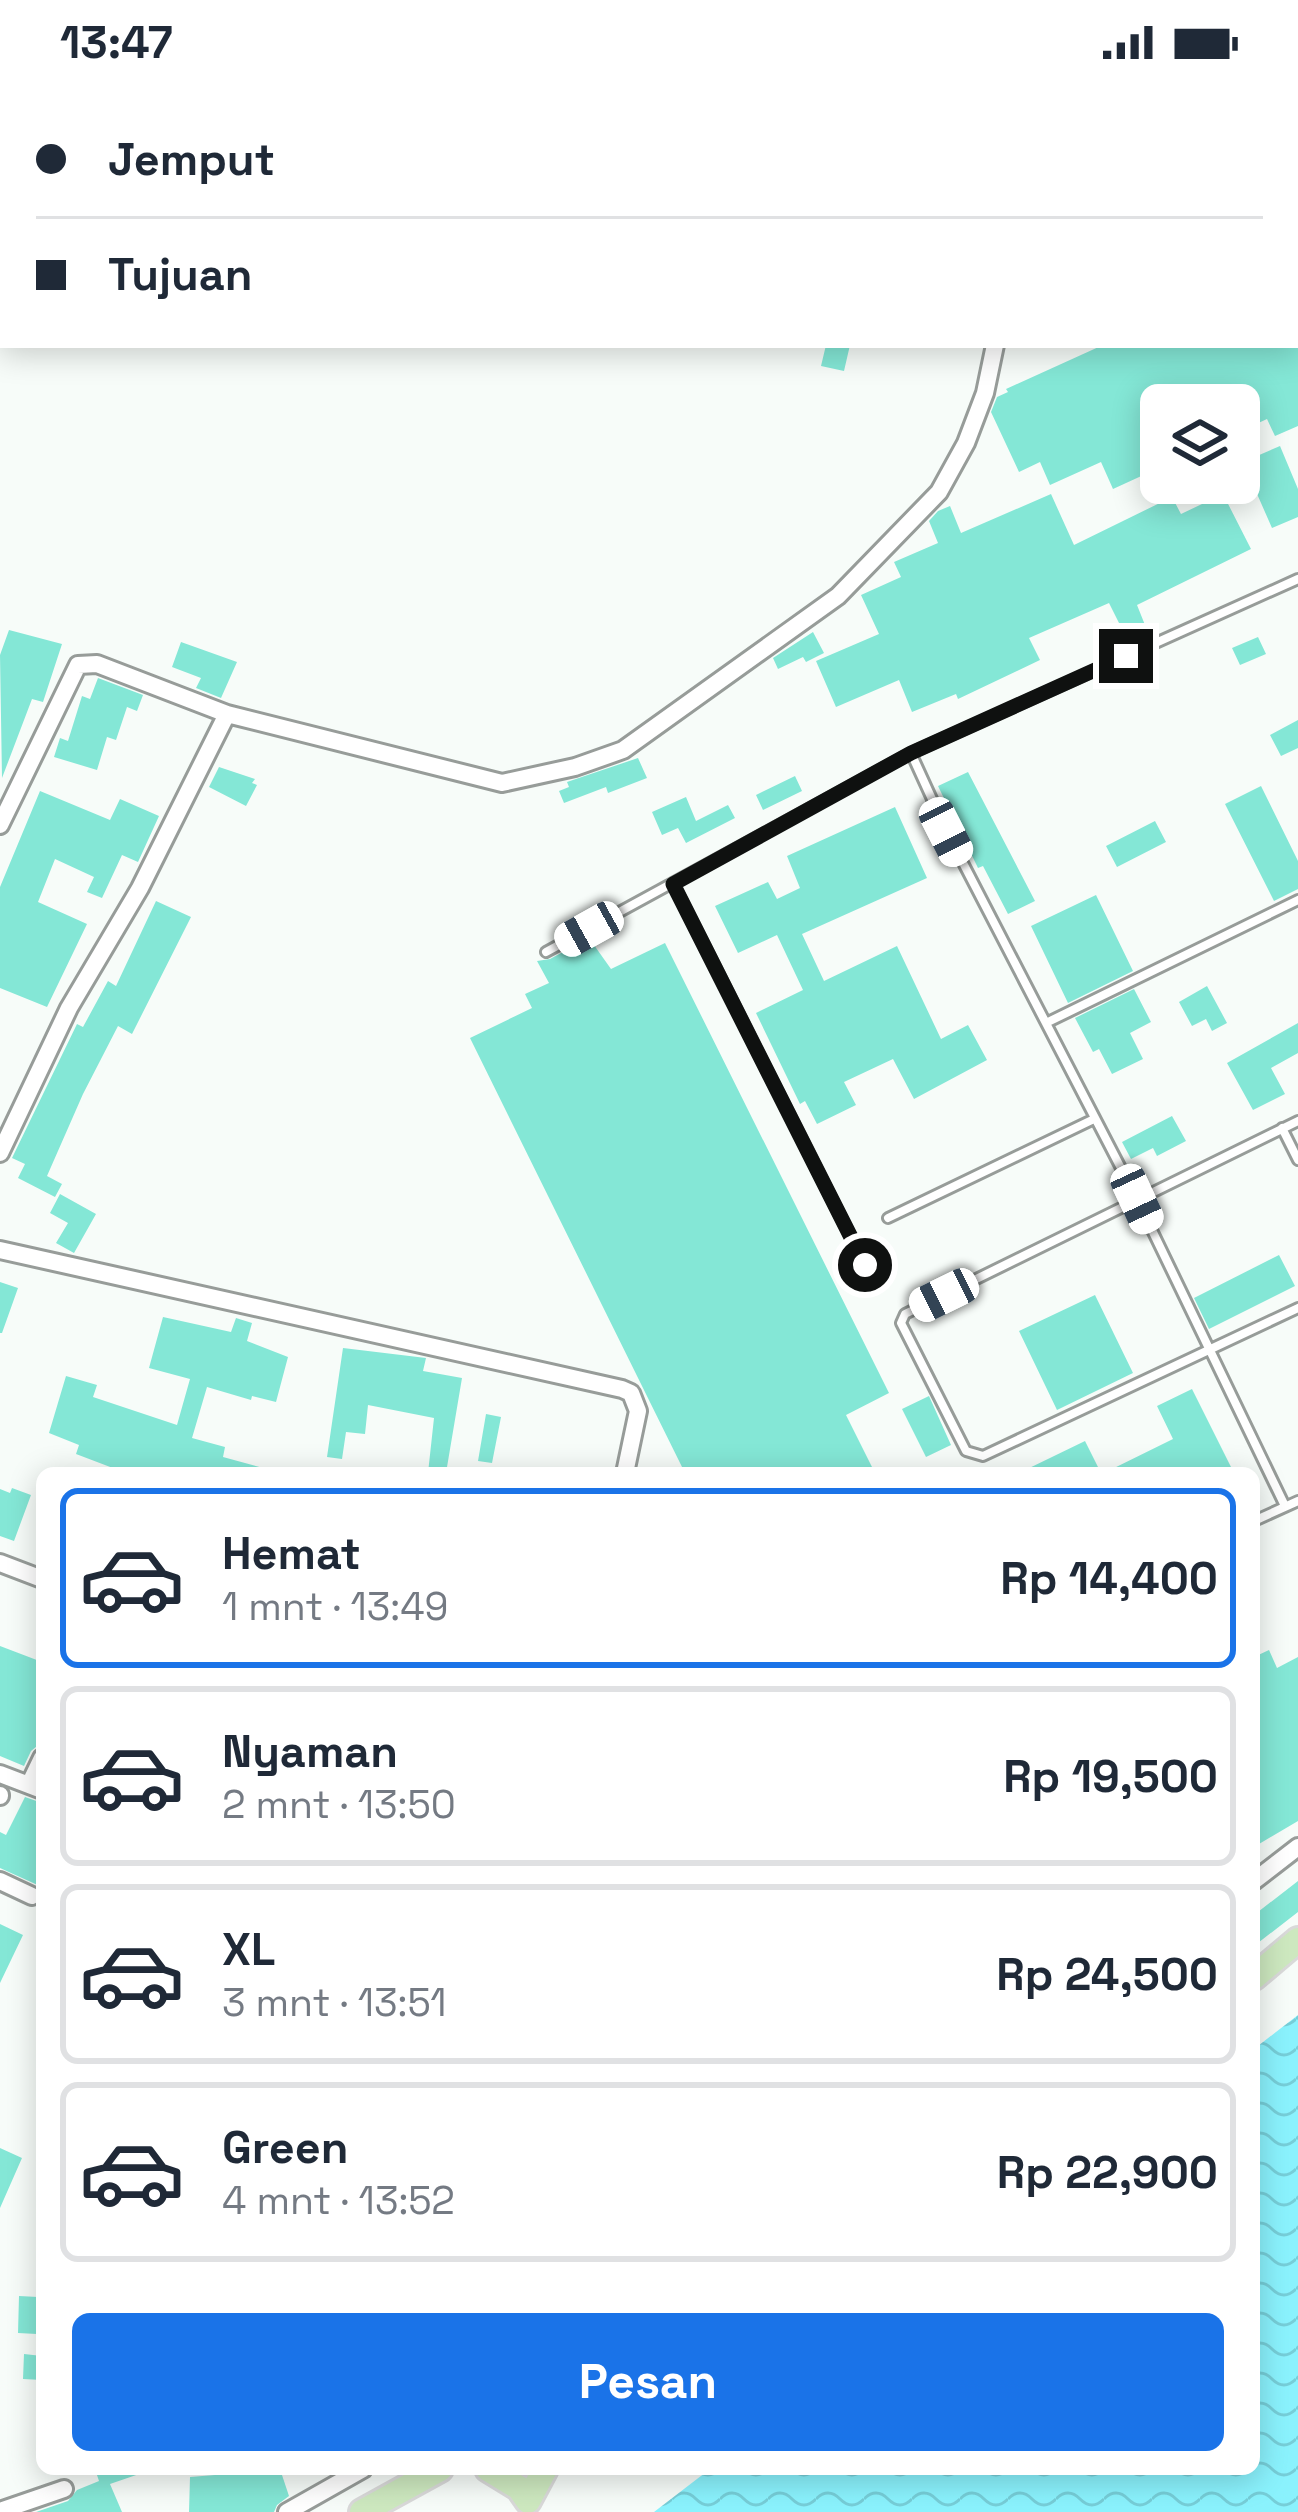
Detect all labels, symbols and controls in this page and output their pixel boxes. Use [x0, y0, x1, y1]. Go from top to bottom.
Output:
text: 13:47 [60, 14, 173, 71]
text: Jemput [108, 131, 275, 188]
text: Tujuan [108, 246, 252, 303]
map controls [1140, 384, 1260, 504]
button: layers [1140, 384, 1260, 504]
route end [1099, 629, 1153, 683]
car [914, 792, 978, 872]
car [549, 896, 629, 962]
car [1105, 1159, 1169, 1239]
route start [838, 1238, 892, 1292]
car [904, 1263, 984, 1327]
icon: car [78, 1524, 186, 1632]
text: Hemat [222, 1525, 361, 1582]
text: Rp 14,400 [1000, 1550, 1218, 1607]
text: 1 mnt · 13:49 [222, 1582, 448, 1631]
icon: car [78, 1722, 186, 1830]
text: Nyaman [222, 1723, 398, 1780]
text: Rp 19,500 [1003, 1748, 1218, 1805]
text: 2 mnt · 13:50 [222, 1780, 456, 1829]
icon: car [78, 1920, 186, 2028]
text: XL [222, 1921, 275, 1978]
text: Rp 24,500 [996, 1946, 1218, 2003]
text: 3 mnt · 13:51 [222, 1978, 447, 2027]
icon: car [78, 2118, 186, 2226]
text: Green [222, 2119, 348, 2176]
text: Rp 22,900 [997, 2144, 1218, 2201]
text: 4 mnt · 13:52 [222, 2176, 455, 2225]
button: Pesan [72, 2313, 1224, 2451]

